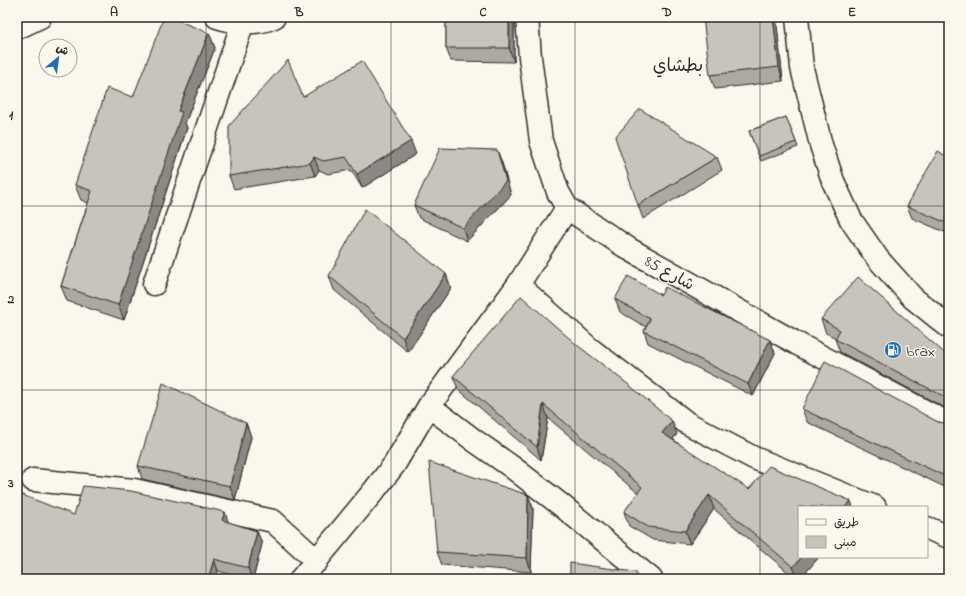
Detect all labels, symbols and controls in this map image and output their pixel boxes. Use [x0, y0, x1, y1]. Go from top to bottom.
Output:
text: A [110, 3, 118, 22]
text: B [294, 3, 304, 22]
text: C [479, 3, 487, 22]
text: D [661, 3, 672, 22]
text: E [848, 3, 856, 22]
north arrow [38, 38, 78, 78]
text: ش [53, 40, 72, 60]
district label: بطشاي [653, 54, 703, 80]
text: 1 [9, 106, 14, 125]
street label: شارع 85 [640, 250, 698, 297]
text: 2 [7, 290, 15, 309]
fuel station icon: brax [883, 340, 903, 360]
place label: brax [906, 340, 935, 364]
text: 3 [7, 474, 14, 493]
legend [798, 506, 928, 558]
text: طريق [834, 514, 859, 532]
text: مبنى [834, 534, 857, 552]

